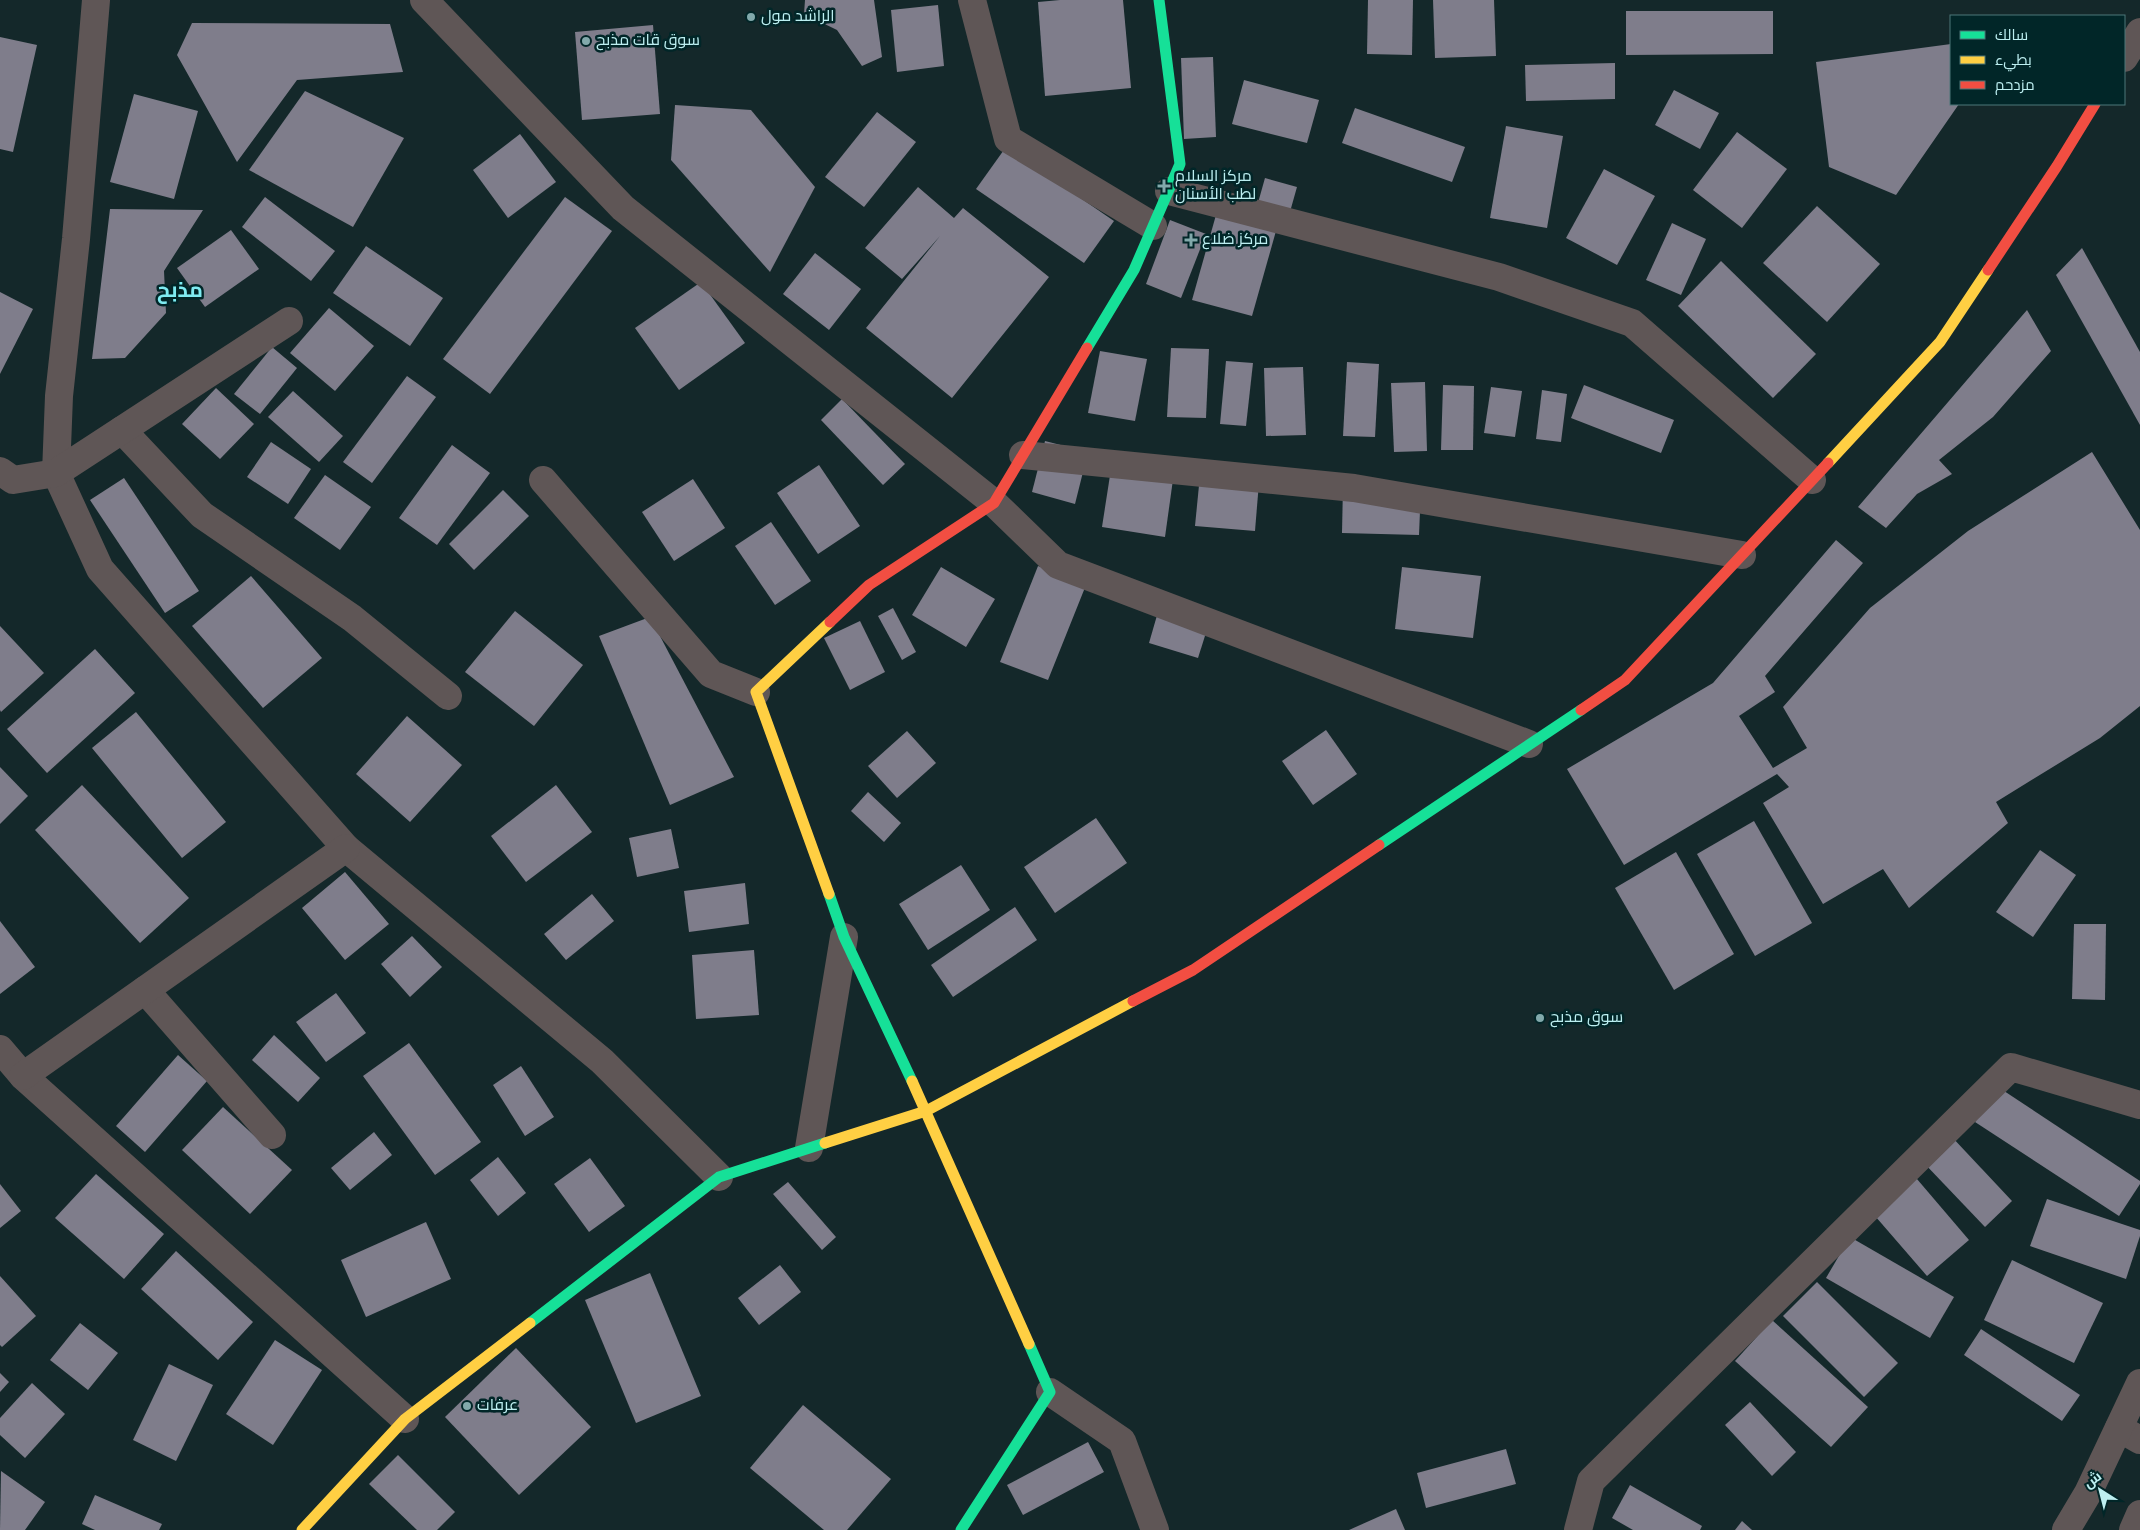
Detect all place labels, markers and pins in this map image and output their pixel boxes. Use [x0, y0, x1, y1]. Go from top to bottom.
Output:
place label: الراشد مول [761, 7, 835, 27]
marker: الراشد مول [745, 11, 757, 23]
place label: سوق قات مذبح [596, 31, 700, 51]
marker: سوق قات مذبح [580, 35, 592, 47]
place label: مركز السلام لطب الأسنان [1175, 167, 1256, 205]
marker: مركز السلام لطب الأسنان [1157, 179, 1171, 193]
place label: مركز ضلاع [1202, 230, 1268, 250]
marker: مركز ضلاع [1184, 233, 1198, 247]
place label: سوق مذبح [1550, 1008, 1623, 1028]
marker: سوق مذبح [1534, 1012, 1546, 1024]
place label: عرفات [477, 1396, 518, 1416]
marker: عرفات [461, 1400, 473, 1412]

